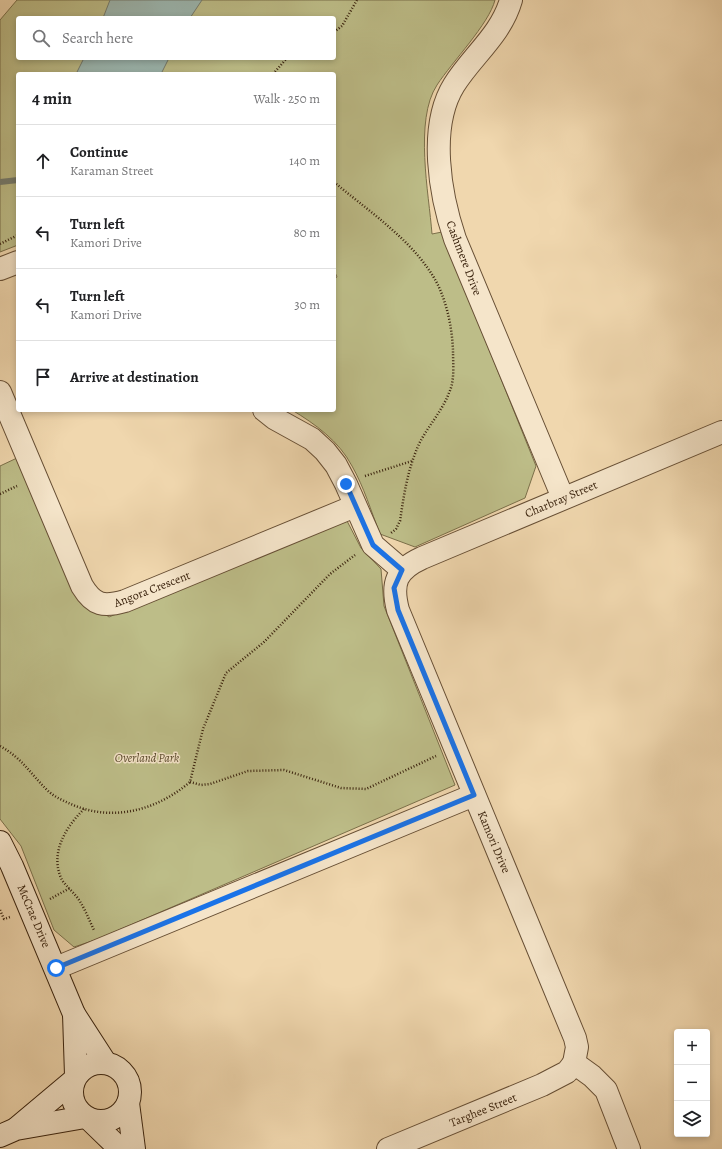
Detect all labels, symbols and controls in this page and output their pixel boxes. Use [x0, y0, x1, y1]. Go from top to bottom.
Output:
search box [16, 16, 336, 60]
icon: search [30, 27, 52, 49]
text: Search here [62, 28, 133, 48]
text: 4 min [32, 87, 72, 110]
text: Walk · 250 m [253, 90, 320, 107]
text: Continue [70, 142, 128, 162]
icon: ahead [32, 150, 54, 172]
text: 140 m [289, 152, 320, 169]
text: Karaman Street [70, 162, 154, 179]
text: Turn left [70, 214, 125, 234]
street label: Cashmere Drive [442, 218, 486, 298]
icon: left [32, 222, 54, 244]
text: 80 m [293, 224, 320, 241]
text: Kamori Drive [70, 234, 142, 251]
text: Turn left [70, 286, 125, 306]
icon: left [32, 294, 54, 316]
text: 30 m [294, 296, 320, 313]
text: Kamori Drive [70, 306, 142, 323]
icon: arrive [32, 366, 54, 388]
text: Arrive at destination [70, 367, 199, 387]
route end [337, 475, 355, 493]
street label: Charbray Street [522, 477, 600, 521]
street label: Angora Crescent [111, 567, 193, 611]
park label: Overland Park [115, 750, 180, 766]
street label: Kamori Drive [474, 808, 514, 876]
street label: McCrae Drive [14, 882, 54, 950]
route start [47, 959, 65, 977]
map controls [674, 1029, 710, 1137]
button: + [674, 1029, 710, 1065]
button: − [674, 1065, 710, 1101]
street label: Targhee Street [447, 1089, 519, 1131]
button: layers [674, 1101, 710, 1137]

